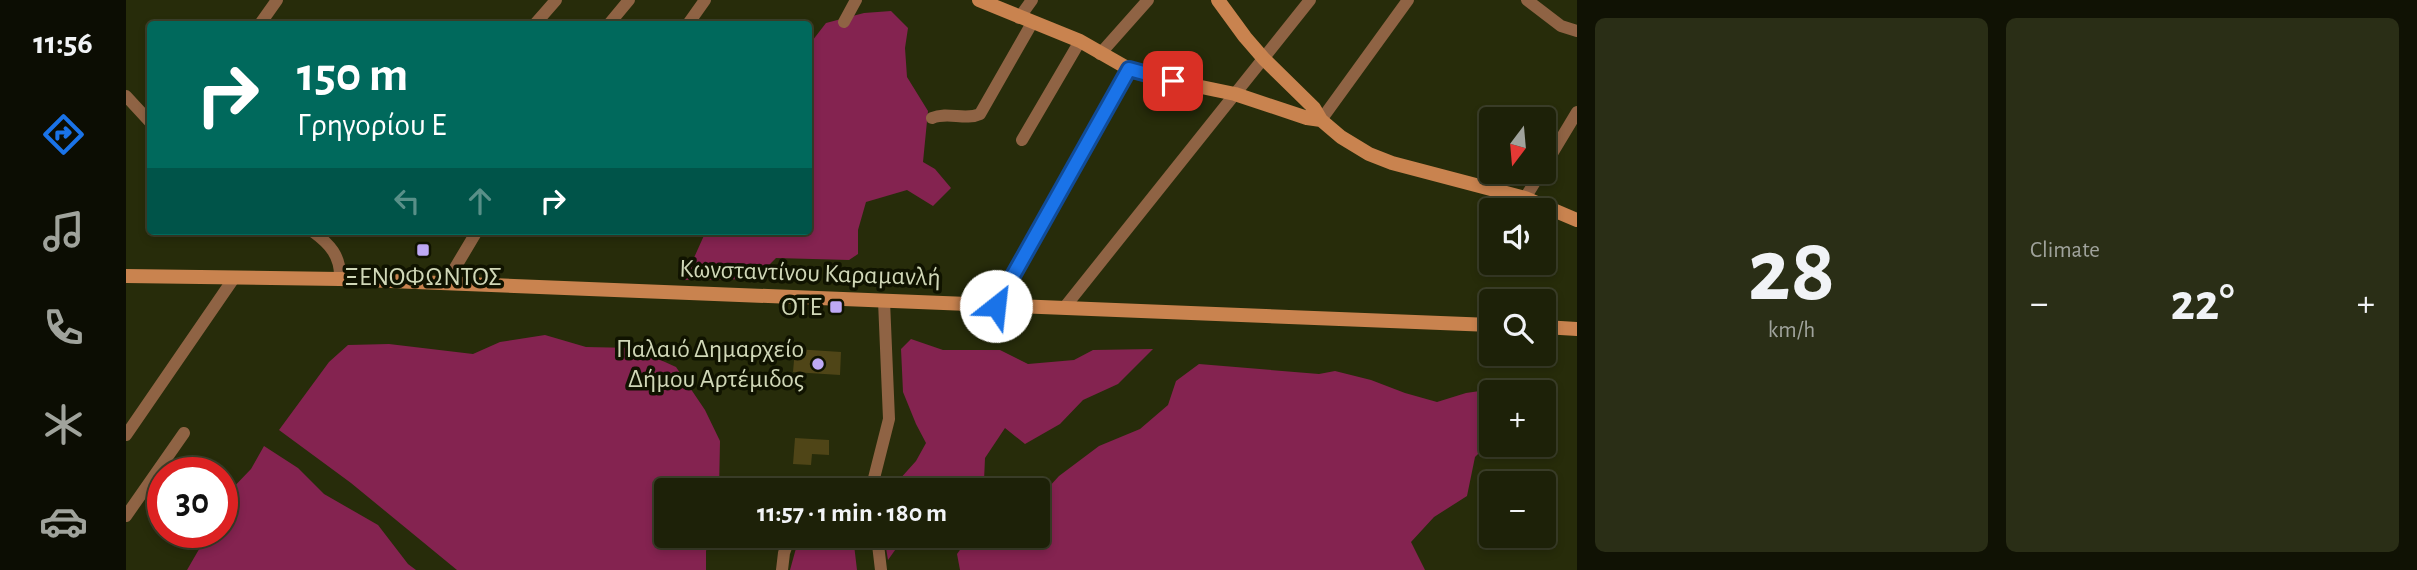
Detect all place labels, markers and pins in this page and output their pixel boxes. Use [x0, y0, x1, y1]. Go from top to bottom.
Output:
pin [1143, 51, 1203, 111]
marker: ΞΕΝΟΦΩΝΤΟΣ [415, 242, 431, 258]
place label: ΞΕΝΟΦΩΝΤΟΣ [344, 264, 502, 290]
place label: ΟΤΕ [781, 294, 822, 320]
marker: ΟΤΕ [828, 299, 844, 315]
place label: Παλαιό Δημαρχείο Δήμου Αρτέμιδος [616, 336, 804, 392]
marker: Παλαιό Δημαρχείο Δήμου Αρτέμιδος [810, 356, 826, 372]

